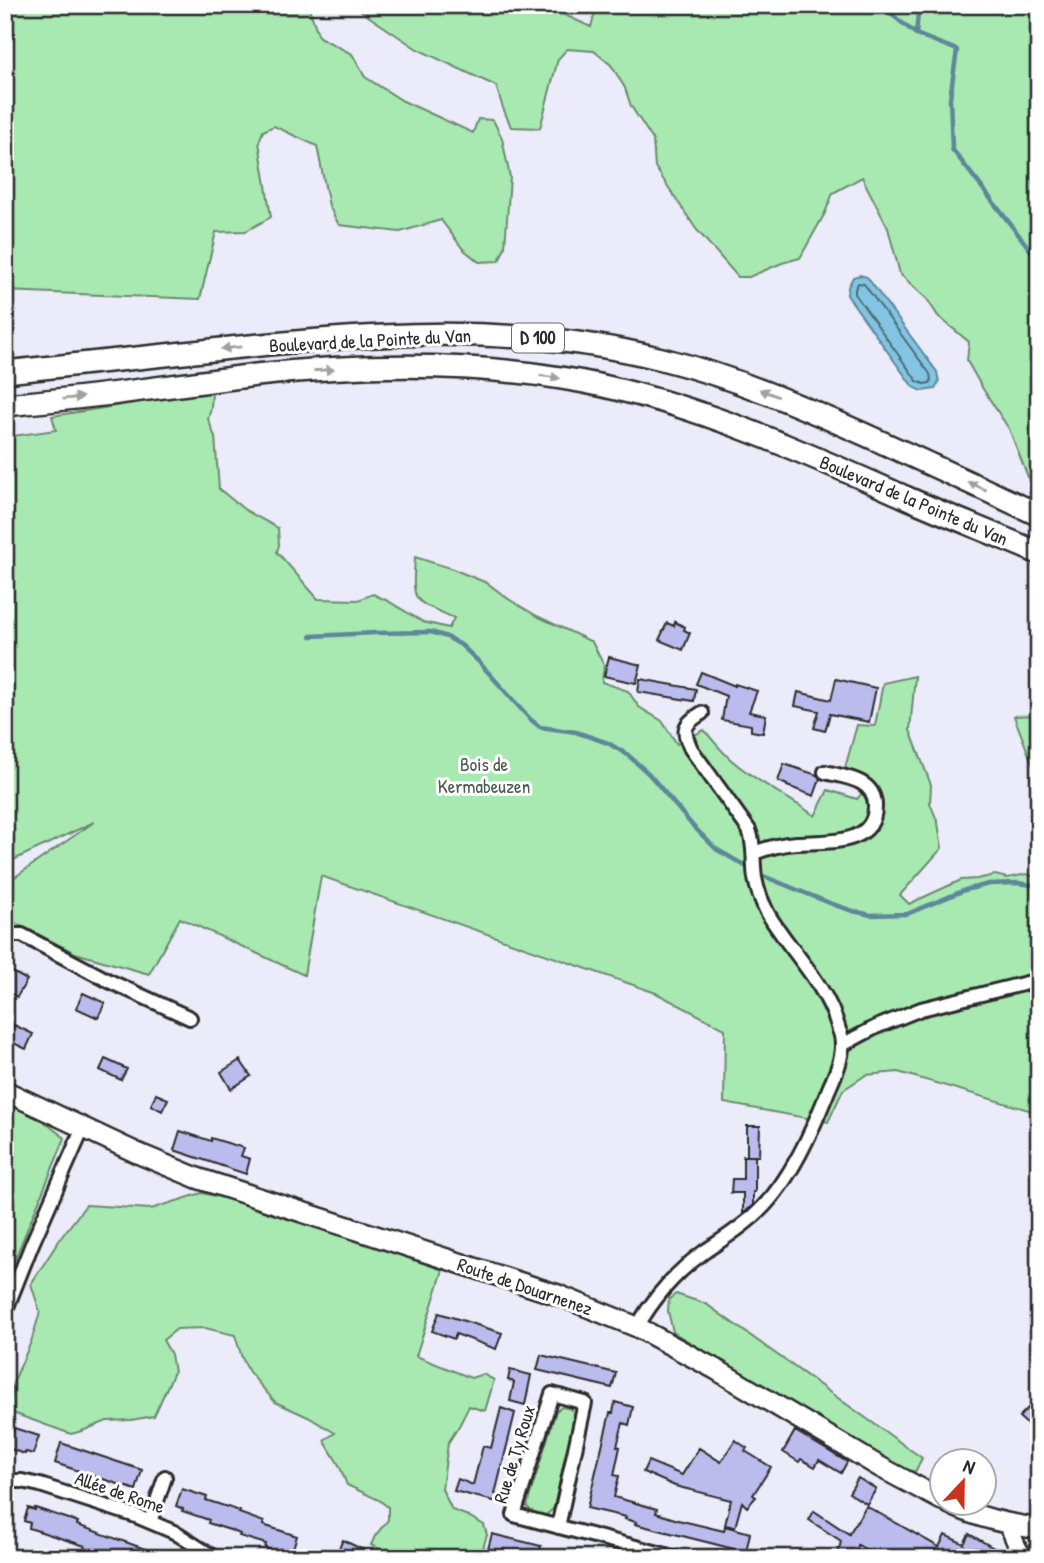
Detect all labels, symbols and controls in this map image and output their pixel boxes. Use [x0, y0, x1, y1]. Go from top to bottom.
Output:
street label: Boulevard de la Pointe du Van [268, 322, 472, 358]
road number: D 100 [512, 324, 564, 352]
one-way arrow [220, 343, 242, 354]
one-way arrow [313, 365, 335, 376]
one-way arrow [540, 371, 562, 382]
one-way arrow [758, 388, 779, 399]
one-way arrow [62, 392, 84, 403]
street label: Boulevard de la Pointe du Van [816, 449, 1012, 551]
one-way arrow [967, 480, 987, 491]
park label: Bois de Kermabeuzen [438, 751, 530, 799]
street label: Route de Douarnenez [454, 1251, 596, 1321]
street label: Rue de Ty Roux [487, 1402, 541, 1506]
north arrow [928, 1448, 998, 1518]
text: N [960, 1452, 979, 1480]
street label: Allée de Rome [72, 1465, 169, 1520]

